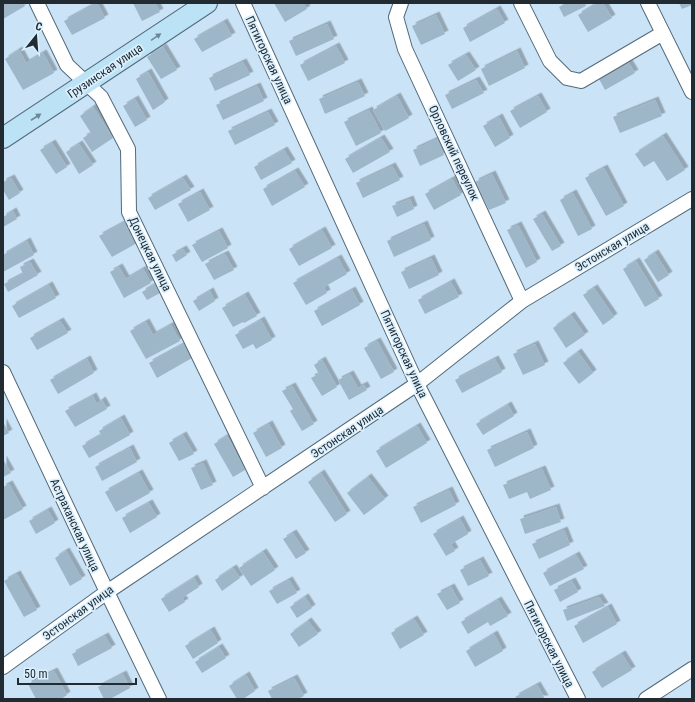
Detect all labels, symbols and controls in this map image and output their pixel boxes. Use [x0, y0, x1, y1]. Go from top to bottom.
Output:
street label: Пятигорская улица [243, 14, 296, 106]
north arrow [16, 16, 56, 56]
text: С [34, 20, 44, 34]
one-way arrow [151, 33, 161, 41]
street label: Грузинская улица [65, 41, 145, 101]
street label: Орловский переулок [426, 103, 482, 203]
one-way arrow [30, 113, 41, 120]
street label: Донецкая улица [126, 215, 174, 294]
street label: Эстонская улица [572, 219, 652, 275]
street label: Пятигорская улица [378, 308, 431, 400]
street label: Эстонская улица [308, 403, 386, 461]
street label: Астраханская улица [47, 476, 103, 574]
street label: Эстонская улица [40, 582, 116, 643]
street label: Пятигорская улица [521, 598, 577, 690]
scale bar [18, 660, 136, 686]
text: 50 m [24, 667, 48, 681]

